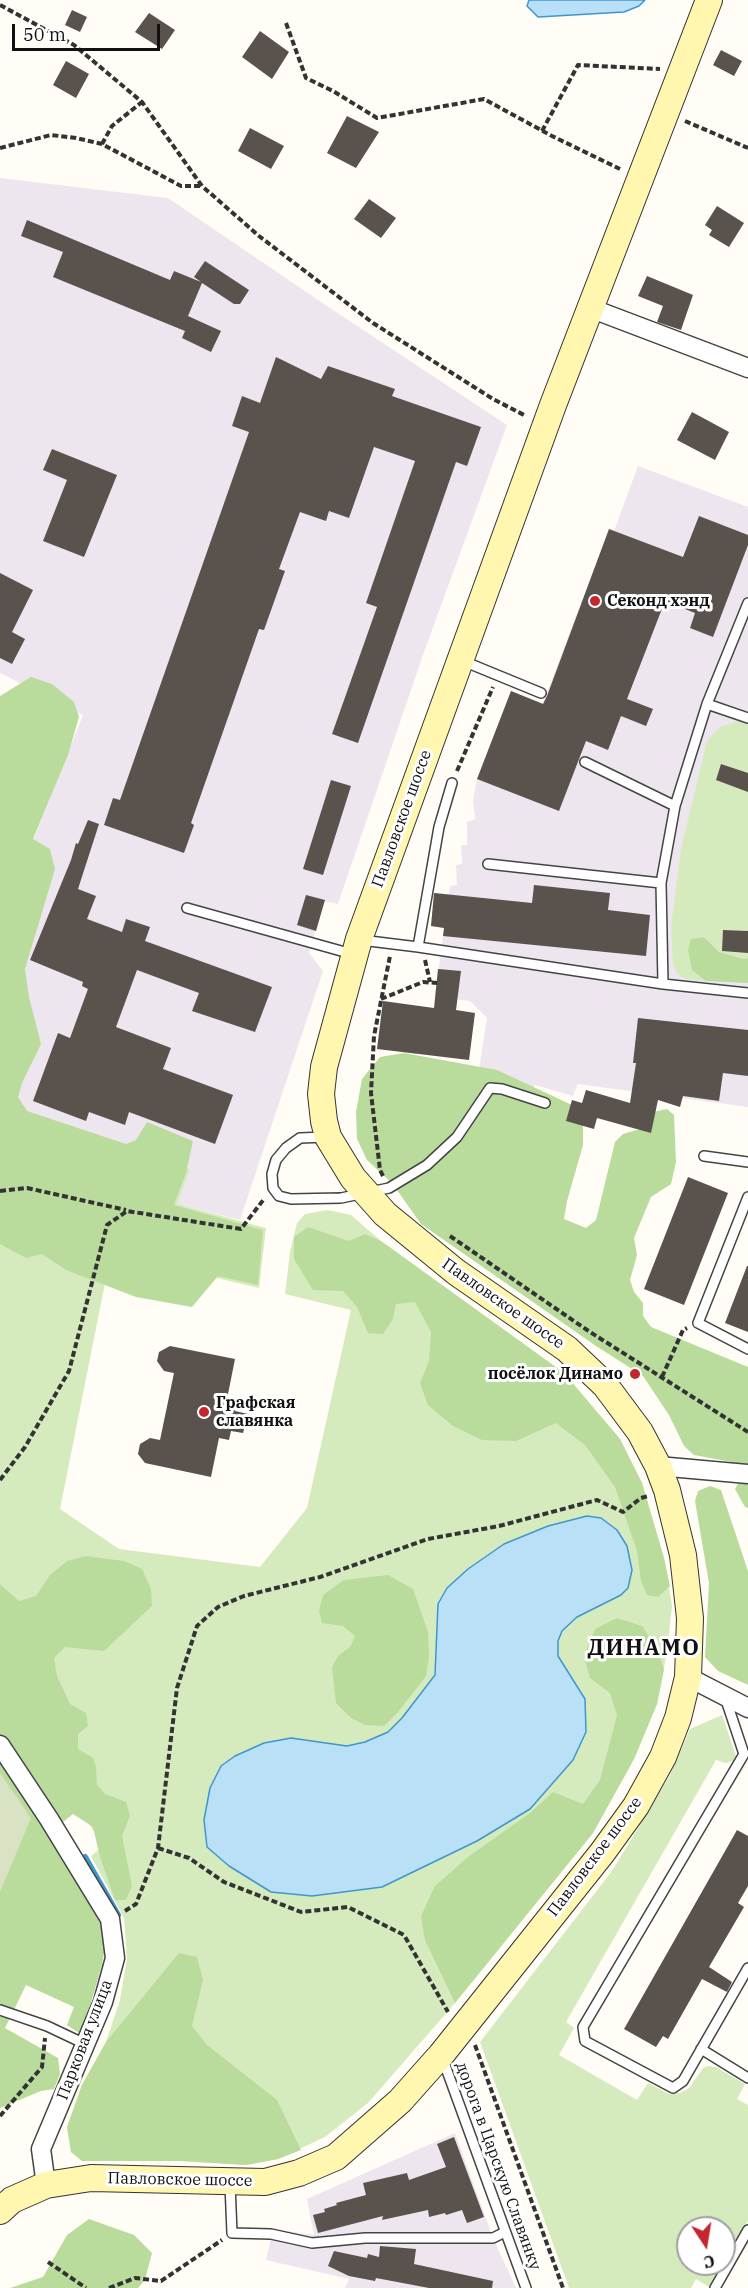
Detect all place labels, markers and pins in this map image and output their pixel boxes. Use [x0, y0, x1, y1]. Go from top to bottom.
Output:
place label: Секонд хэнд [607, 591, 710, 611]
marker: Секонд хэнд [588, 594, 602, 608]
place label: посёлок Динамо [488, 1364, 623, 1384]
marker: посёлок Динамо [628, 1367, 642, 1381]
place label: Графская славянка [216, 1393, 296, 1431]
marker: Графская славянка [197, 1405, 211, 1419]

